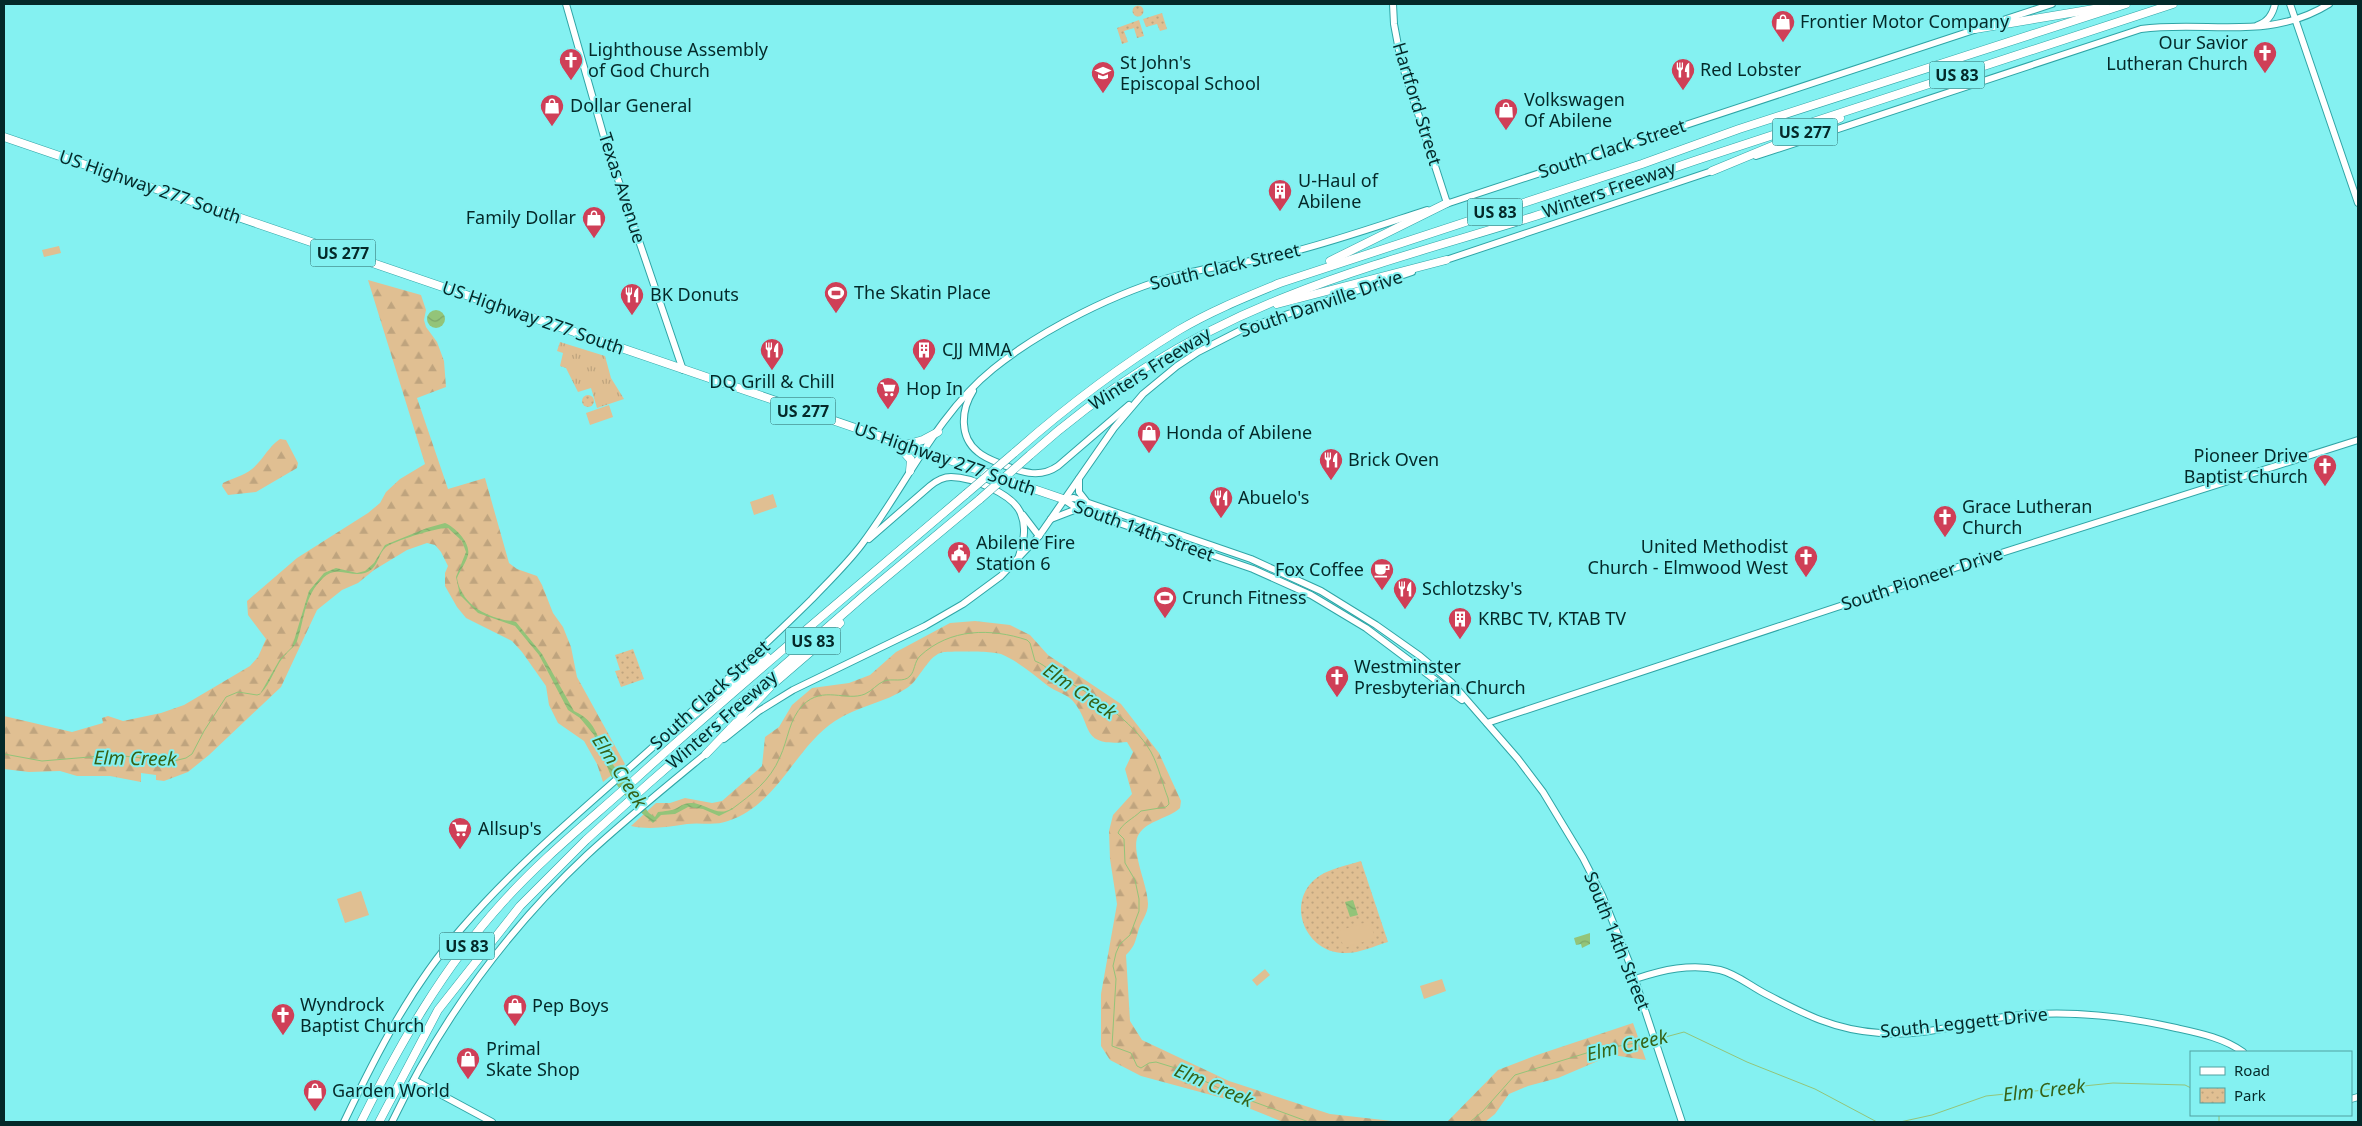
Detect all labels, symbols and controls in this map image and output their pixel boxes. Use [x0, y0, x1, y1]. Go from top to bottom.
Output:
shop icon: Frontier Motor Company [1770, 9, 1796, 43]
place label: Frontier Motor Company [1800, 9, 2010, 33]
place label: Our Savior Lutheran Church [2106, 30, 2249, 75]
place label: Lighthouse Assembly of God Church [588, 37, 769, 82]
street label: Hartford Street [1388, 39, 1448, 169]
church icon: Our Savior Lutheran Church [2252, 40, 2278, 74]
church icon: Lighthouse Assembly of God Church [558, 47, 584, 81]
place label: St John's Episcopal School [1120, 50, 1260, 95]
restaurant icon: Red Lobster [1670, 57, 1696, 91]
place label: Red Lobster [1700, 57, 1802, 81]
school or university icon: St John's Episcopal School [1090, 60, 1116, 94]
road number: US 83 [1930, 62, 1984, 88]
place label: Volkswagen Of Abilene [1524, 87, 1625, 132]
shop icon: Dollar General [539, 93, 565, 127]
place label: Dollar General [570, 93, 692, 117]
shop icon: Volkswagen Of Abilene [1493, 97, 1519, 131]
street label: South Clack Street [1535, 113, 1689, 183]
road number: US 277 [1772, 118, 1838, 146]
street label: Texas Avenue [594, 129, 652, 246]
street label: US Highway 277 South [56, 144, 245, 229]
street label: Winters Freeway [1539, 155, 1679, 223]
place label: U-Haul of Abilene [1298, 168, 1379, 213]
building icon: U-Haul of Abilene [1267, 178, 1293, 212]
road number: US 83 [1468, 198, 1522, 226]
place label: Family Dollar [466, 205, 577, 229]
shop icon: Family Dollar [581, 205, 607, 239]
street label: South Clack Street [1147, 237, 1303, 295]
road number: US 277 [310, 240, 376, 266]
street label: South Danville Drive [1236, 264, 1405, 342]
street label: US Highway 277 South [439, 275, 628, 360]
sports icon: The Skatin Place [823, 280, 849, 314]
place label: The Skatin Place [854, 280, 991, 304]
restaurant icon: BK Donuts [619, 282, 645, 316]
place label: BK Donuts [650, 282, 739, 306]
street label: Winters Freeway [1084, 321, 1216, 415]
restaurant icon: DQ Grill & Chill [759, 337, 785, 371]
building icon: CJJ MMA [911, 337, 937, 371]
place label: CJJ MMA [942, 337, 1013, 361]
place label: DQ Grill & Chill [709, 369, 835, 393]
supermarket icon: Hop In [875, 376, 901, 410]
place label: Hop In [906, 376, 963, 400]
road number: US 277 [770, 398, 836, 424]
street label: US Highway 277 South [851, 416, 1040, 501]
shop icon: Honda of Abilene [1136, 420, 1162, 454]
place label: Honda of Abilene [1166, 420, 1312, 444]
place label: Pioneer Drive Baptist Church [2184, 443, 2308, 488]
restaurant icon: Brick Oven [1318, 447, 1344, 481]
place label: Brick Oven [1348, 447, 1439, 471]
church icon: Pioneer Drive Baptist Church [2312, 453, 2338, 487]
restaurant icon: Abuelo's [1208, 485, 1234, 519]
place label: Abuelo's [1238, 485, 1309, 509]
street label: South 14th Street [1071, 494, 1218, 567]
place label: Grace Lutheran Church [1962, 494, 2092, 539]
church icon: Grace Lutheran Church [1932, 504, 1958, 538]
place label: Abilene Fire Station 6 [976, 530, 1075, 575]
place label: United Methodist Church - Elmwood West [1588, 534, 1788, 579]
public building icon: Abilene Fire Station 6 [946, 540, 972, 574]
street label: South Pioneer Drive [1838, 541, 2006, 616]
church icon: United Methodist Church - Elmwood West [1793, 544, 1819, 578]
place label: Fox Coffee [1275, 557, 1364, 581]
cafe icon: Fox Coffee [1369, 557, 1395, 591]
restaurant icon: Schlotzsky's [1392, 576, 1418, 610]
place label: Schlotzsky's [1422, 576, 1522, 600]
sports icon: Crunch Fitness [1152, 585, 1178, 619]
place label: Crunch Fitness [1182, 585, 1307, 609]
building icon: KRBC TV, KTAB TV [1447, 606, 1473, 640]
place label: KRBC TV, KTAB TV [1478, 606, 1626, 630]
road number: US 83 [786, 627, 840, 654]
street label: South Clack Street [644, 634, 775, 755]
place label: Westminster Presbyterian Church [1354, 654, 1526, 699]
water label: Elm Creek [1038, 657, 1122, 725]
street label: Winters Freeway [661, 664, 783, 774]
church icon: Westminster Presbyterian Church [1324, 664, 1350, 698]
water label: Elm Creek [587, 729, 654, 813]
water label: Elm Creek [93, 744, 177, 772]
supermarket icon: Allsup's [447, 816, 473, 850]
place label: Allsup's [478, 816, 542, 840]
street label: South 14th Street [1579, 868, 1657, 1014]
road number: US 83 [440, 932, 494, 959]
place label: Wyndrock Baptist Church [300, 992, 424, 1037]
shop icon: Pep Boys [502, 993, 528, 1027]
place label: Pep Boys [532, 993, 609, 1017]
street label: South Leggett Drive [1879, 1001, 2049, 1043]
church icon: Wyndrock Baptist Church [270, 1002, 296, 1036]
water label: Elm Creek [1584, 1023, 1671, 1067]
place label: Primal Skate Shop [486, 1036, 580, 1081]
shop icon: Primal Skate Shop [455, 1046, 481, 1080]
legend [2190, 1051, 2352, 1116]
water label: Elm Creek [1171, 1057, 1258, 1113]
text: Road [2234, 1060, 2270, 1080]
water label: Elm Creek [2001, 1073, 2087, 1107]
shop icon: Garden World [302, 1078, 328, 1112]
place label: Garden World [332, 1078, 450, 1102]
text: Park [2234, 1085, 2266, 1105]

